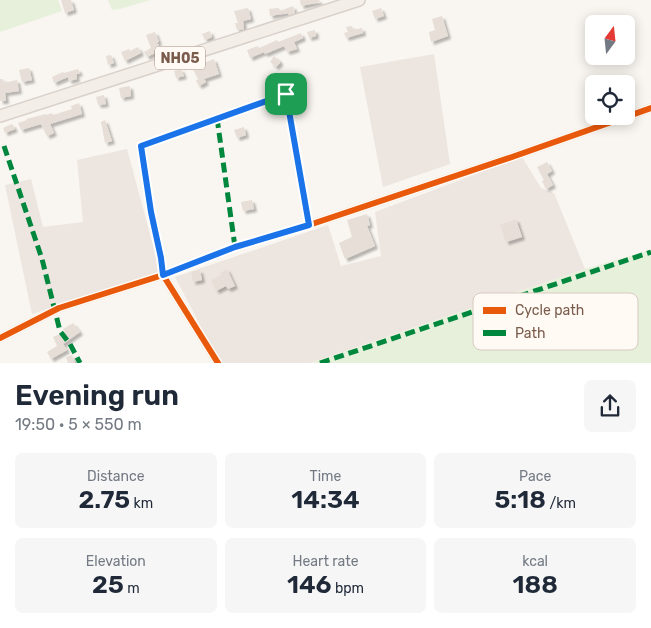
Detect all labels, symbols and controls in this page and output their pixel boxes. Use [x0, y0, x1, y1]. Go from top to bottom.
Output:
north arrow [585, 15, 635, 65]
map controls [585, 15, 635, 125]
road number: NH05 [155, 46, 205, 70]
pin [265, 73, 307, 115]
button: locate [585, 75, 635, 125]
icon: arrive [272, 80, 300, 108]
legend [473, 293, 638, 350]
text: Cycle path [515, 302, 584, 319]
text: Path [515, 325, 546, 342]
text: Evening run [15, 379, 179, 412]
button: share [584, 380, 636, 432]
text: 19:50 · 5 × 550 m [15, 415, 142, 434]
text: Distance [87, 468, 145, 485]
text: Time [310, 468, 341, 485]
text: Pace [519, 468, 551, 485]
text: 2.75 [78, 485, 130, 514]
text: 14:34 [291, 485, 360, 514]
text: 5:18 [494, 485, 546, 514]
text: km [130, 495, 153, 512]
text: /km [546, 495, 576, 512]
text: Elevation [86, 553, 146, 570]
text: Heart rate [293, 553, 358, 570]
text: kcal [522, 553, 548, 570]
text: 25 [92, 570, 124, 599]
text: 146 [287, 570, 332, 599]
text: 188 [513, 570, 558, 599]
text: m [124, 580, 140, 597]
text: bpm [332, 580, 364, 597]

